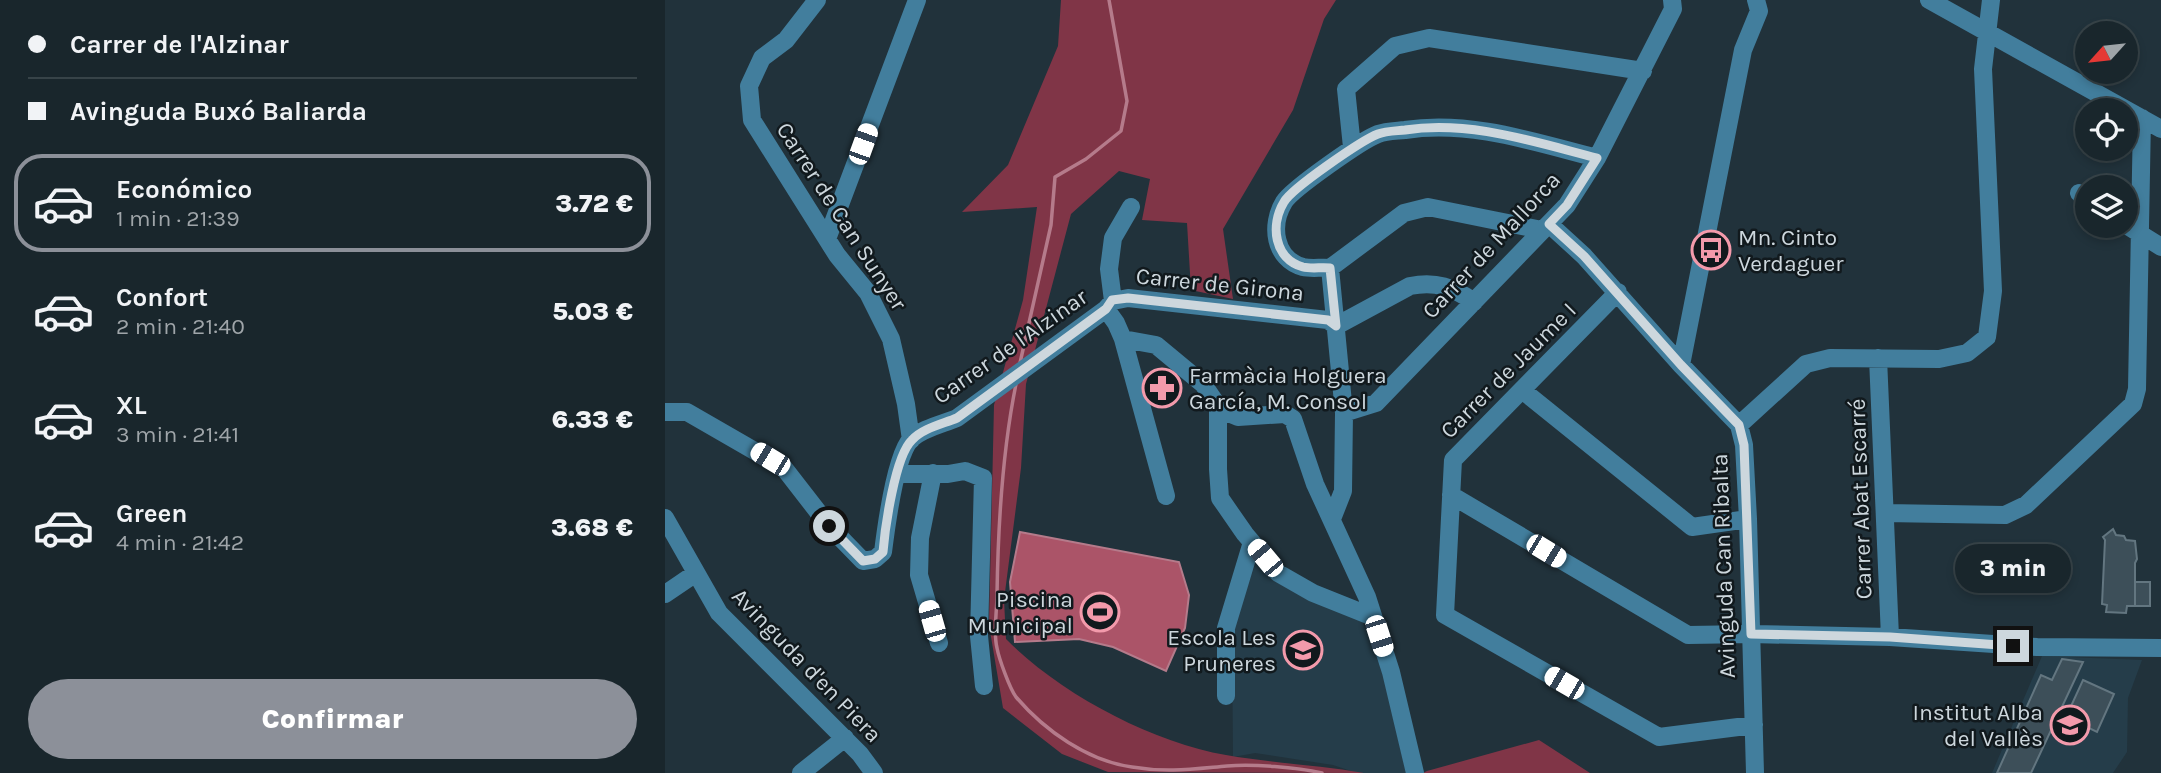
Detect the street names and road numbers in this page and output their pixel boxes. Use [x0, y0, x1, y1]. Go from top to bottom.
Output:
street label: Carrer de Can Sunyer [771, 117, 913, 316]
street label: Carrer de Mallorca [1417, 167, 1566, 324]
street label: Carrer de Girona [1135, 262, 1305, 307]
street label: Carrer de l'Alzinar [928, 283, 1093, 410]
street label: Carrer de Jaume I [1435, 297, 1582, 444]
street label: Carrer Abat Escarré [1844, 398, 1877, 600]
street label: Avinguda Can Ribalta [1706, 453, 1741, 679]
street label: Avinguda d'en Piera [726, 583, 887, 748]

